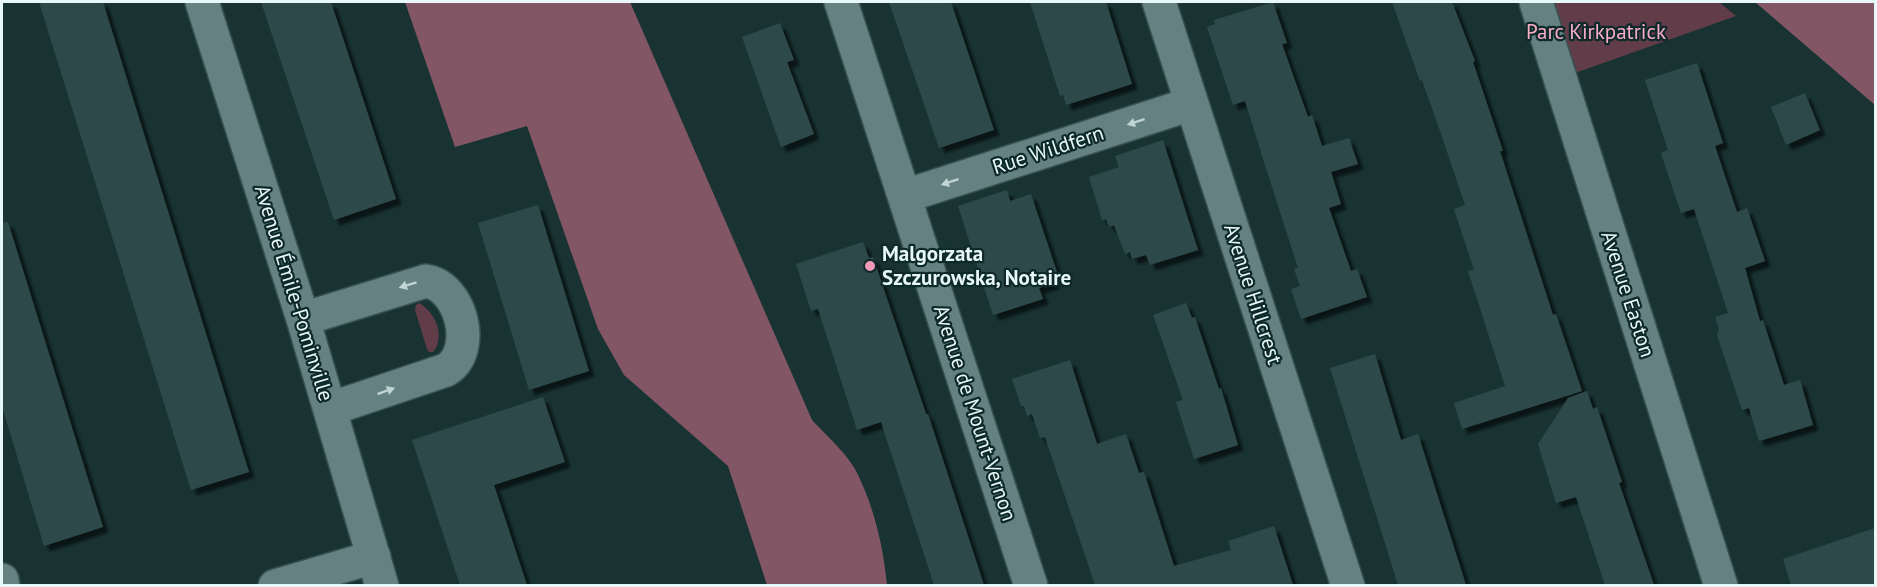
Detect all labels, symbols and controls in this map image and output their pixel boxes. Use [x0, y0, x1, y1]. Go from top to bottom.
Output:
park label: Parc Kirkpatrick [1526, 18, 1666, 45]
one-way arrow [1127, 117, 1145, 127]
street label: Rue Wildfern [989, 119, 1107, 180]
one-way arrow [941, 177, 959, 187]
street label: Avenue Émile-Pominville [249, 182, 340, 404]
street label: Avenue Hillcrest [1218, 220, 1289, 368]
street label: Avenue Easton [1595, 227, 1662, 360]
place label: Malgorzata Szczurowska, Notaire [882, 240, 1071, 291]
marker: Malgorzata Szczurowska, Notaire [863, 259, 877, 273]
one-way arrow [399, 281, 417, 290]
street label: Avenue de Mount-Vernon [928, 301, 1023, 524]
one-way arrow [377, 385, 395, 395]

